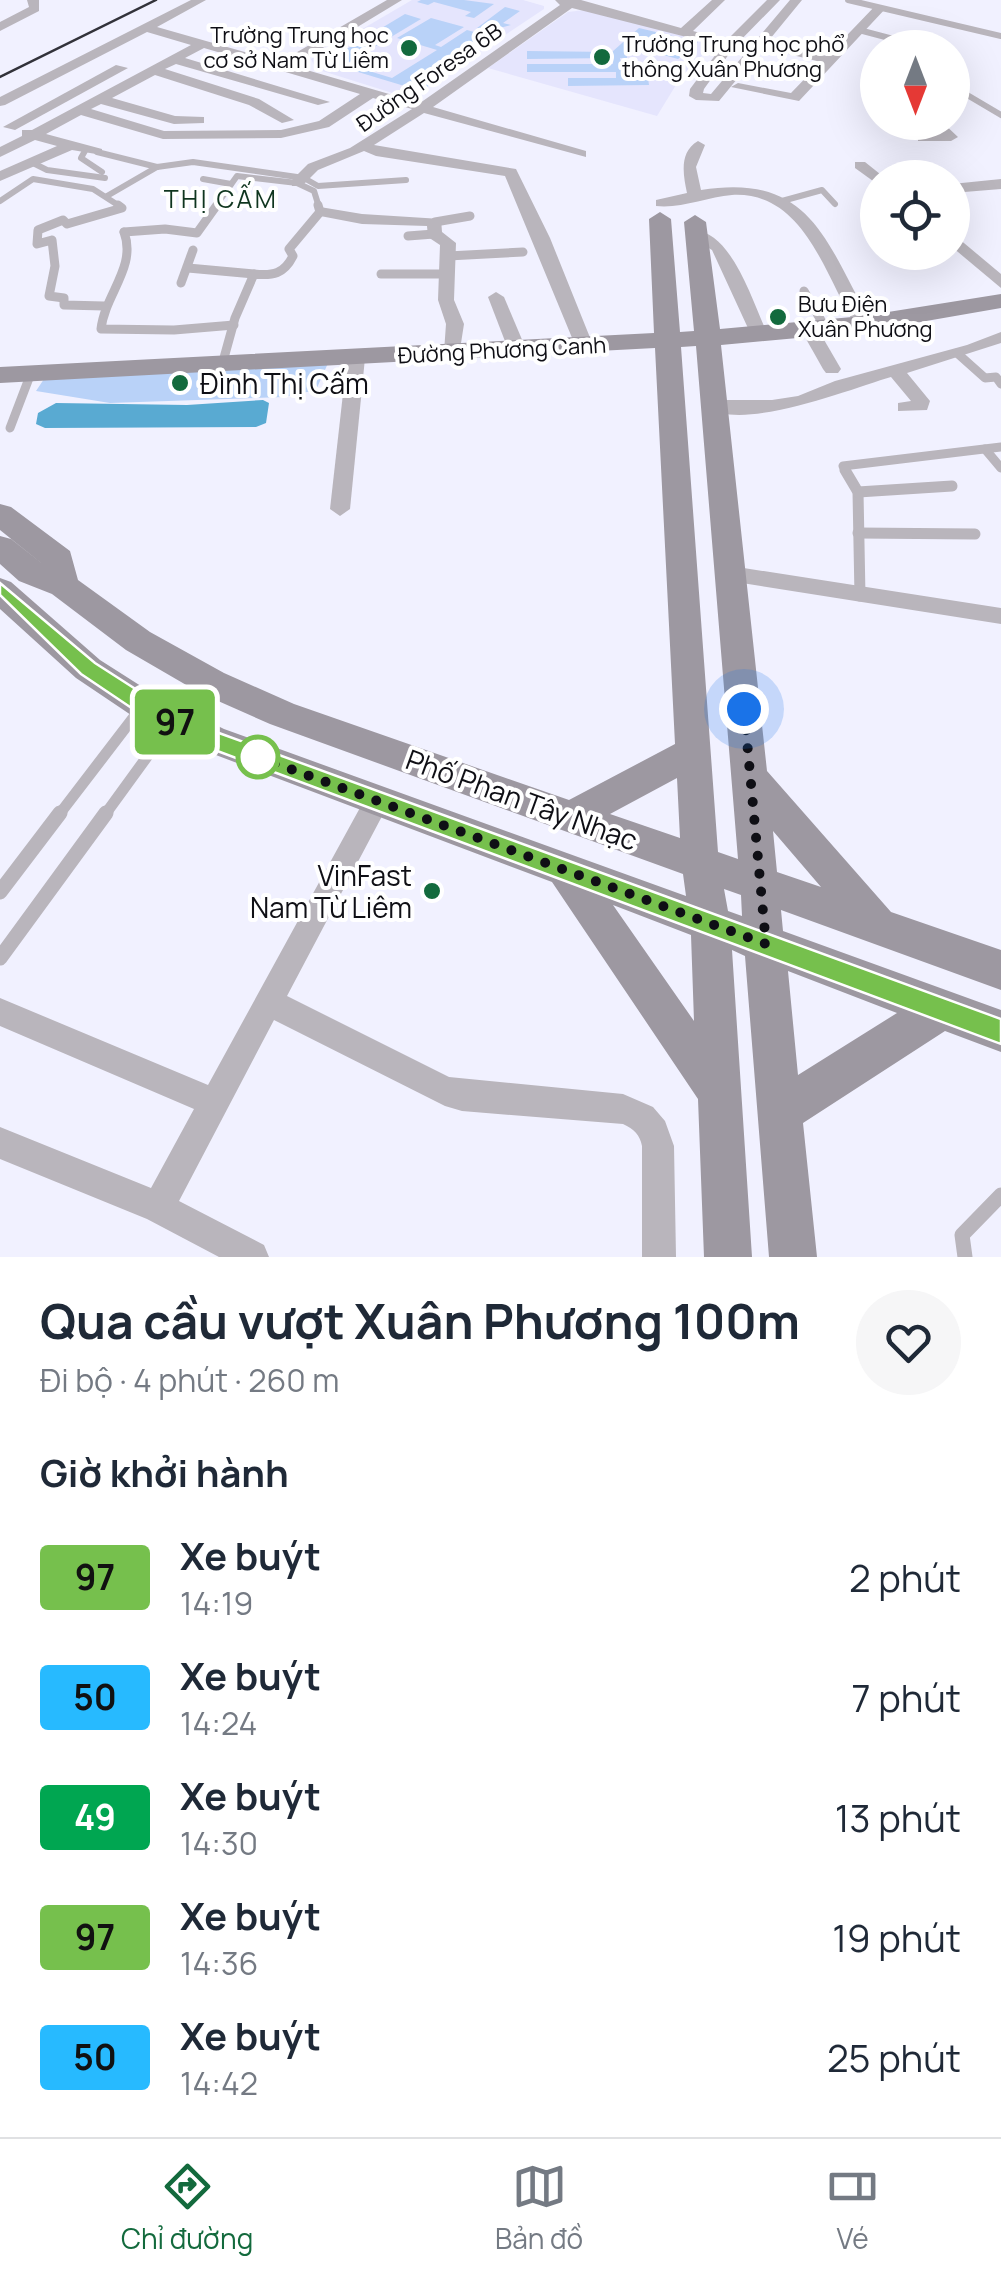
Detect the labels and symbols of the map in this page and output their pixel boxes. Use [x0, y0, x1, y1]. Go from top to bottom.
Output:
street label: Đường Foresa 6B [350, 16, 508, 138]
place label: Trường Trung học cơ sở Nam Từ Liêm [203, 20, 389, 75]
place label: Trường Trung học phổ thông Xuân Phương [622, 29, 844, 84]
north arrow [860, 30, 970, 140]
marker: Trường Trung học cơ sở Nam Từ Liêm [398, 37, 420, 59]
marker: Trường Trung học phổ thông Xuân Phương [591, 46, 613, 68]
district label: THỊ CẤM [164, 181, 278, 216]
place label: Bưu Điện Xuân Phương [798, 289, 933, 344]
marker: Bưu Điện Xuân Phương [767, 306, 789, 328]
street label: Đường Phương Canh [397, 330, 607, 370]
place label: Đình Thị Cấm [200, 364, 369, 402]
marker: Đình Thị Cấm [169, 372, 191, 394]
your location [719, 684, 769, 734]
line badge: 97 [130, 690, 220, 754]
unlabelled marker [237, 736, 279, 778]
street label: Phố Phan Tây Nhạc [401, 739, 643, 859]
place label: VinFast Nam Từ Liêm [250, 856, 412, 926]
marker: VinFast Nam Từ Liêm [421, 880, 443, 902]

